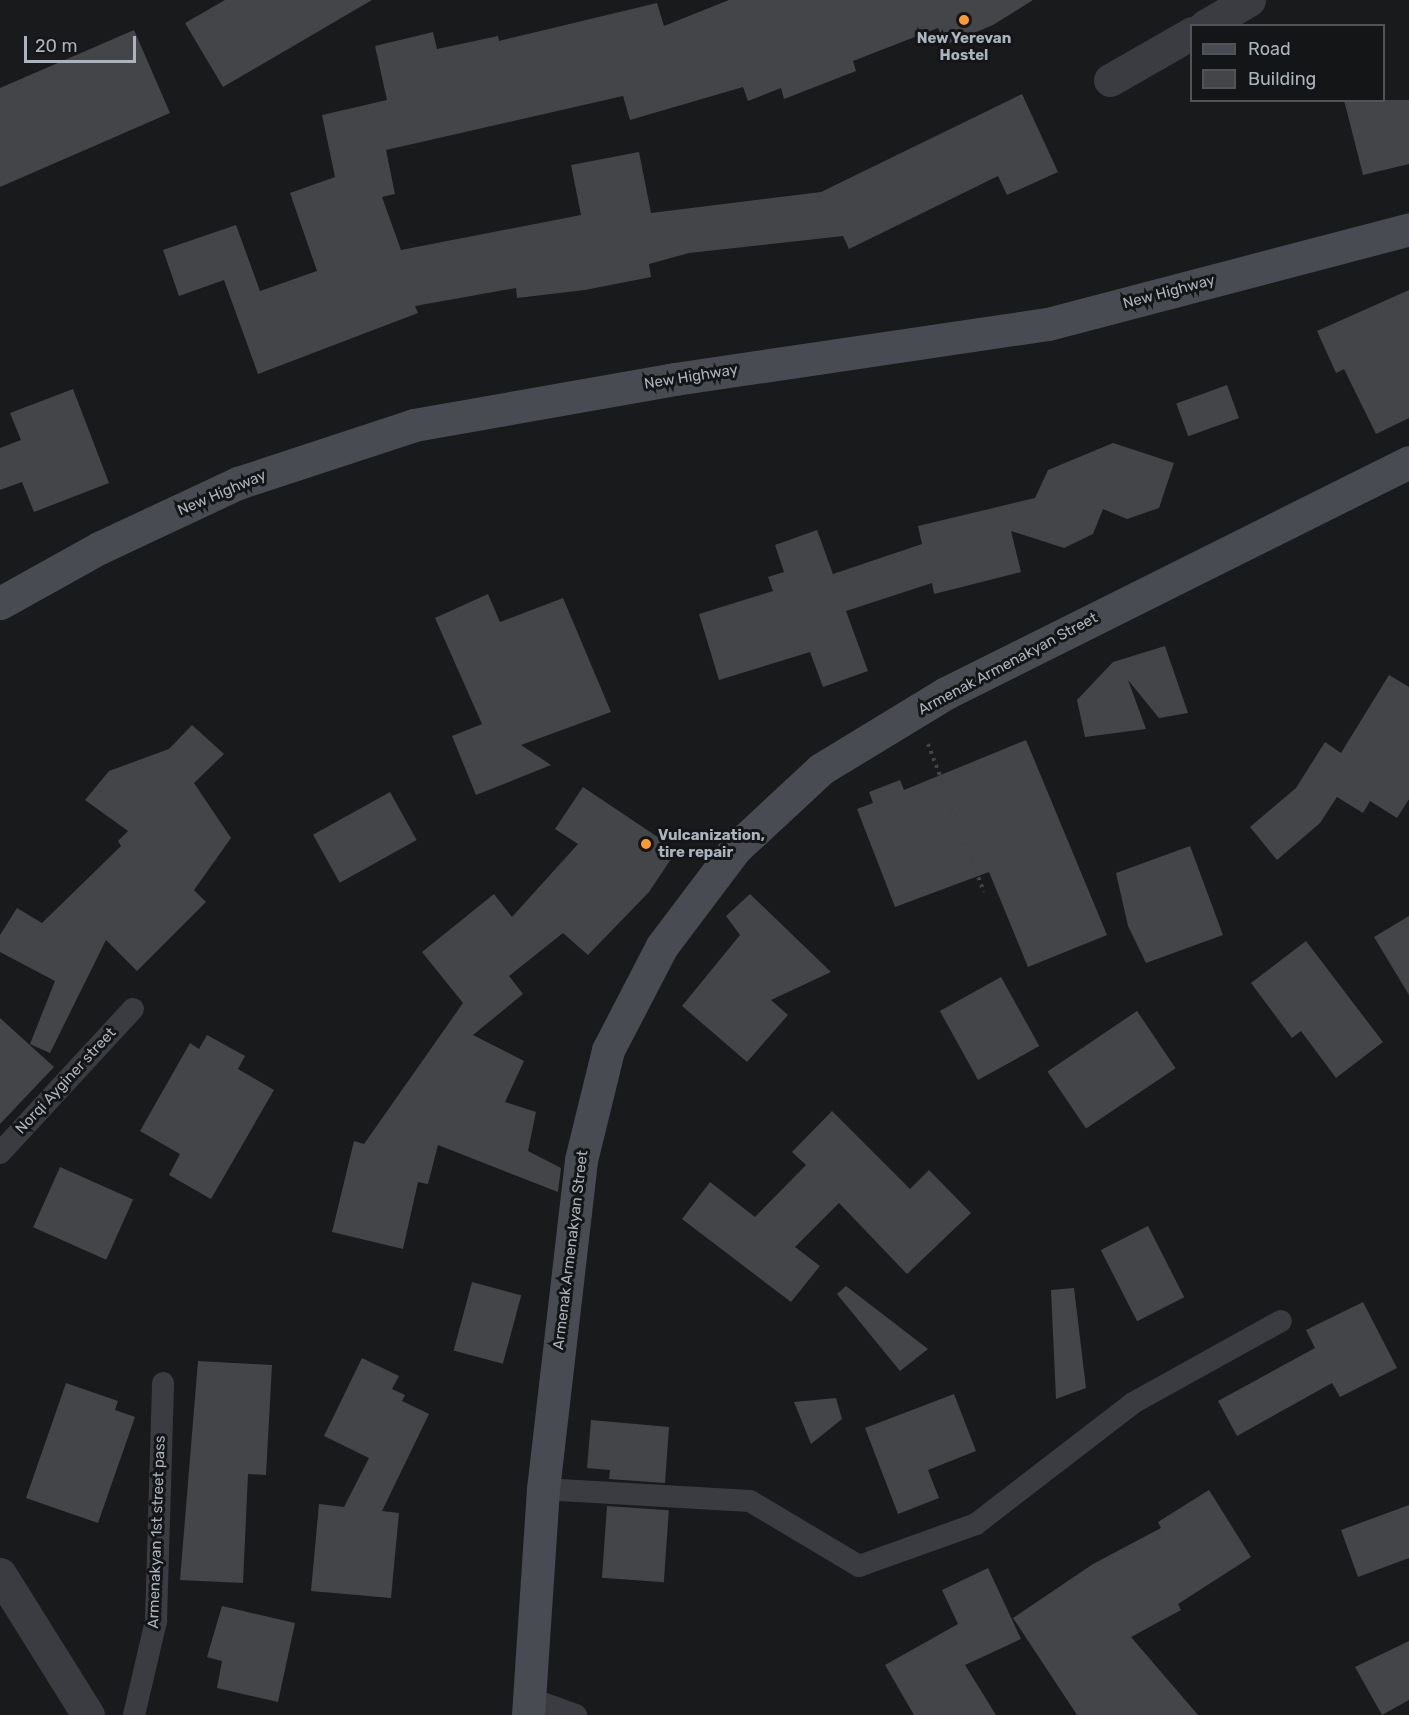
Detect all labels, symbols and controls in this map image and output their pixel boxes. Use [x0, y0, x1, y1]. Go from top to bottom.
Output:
marker: New Yerevan Hostel [957, 13, 971, 27]
scale bar [27, 24, 140, 62]
legend [1190, 24, 1385, 102]
place label: New Yerevan Hostel [916, 29, 1012, 64]
text: 20 m [35, 35, 77, 57]
text: Road [1248, 38, 1291, 60]
text: Building [1248, 68, 1316, 90]
street label: New Highway [1121, 271, 1217, 313]
street label: New Highway [643, 361, 739, 393]
street label: New Highway [175, 466, 269, 520]
street label: Armenak Armenakyan Street [915, 609, 1101, 719]
place label: Vulcanization, tire repair [658, 826, 765, 861]
marker: Vulcanization, tire repair [639, 837, 653, 851]
street label: Norqi Ayginer street [12, 1024, 120, 1138]
street label: Armenak Armenakyan Street [550, 1149, 592, 1351]
street label: Armenakyan 1st street pass [145, 1435, 169, 1629]

